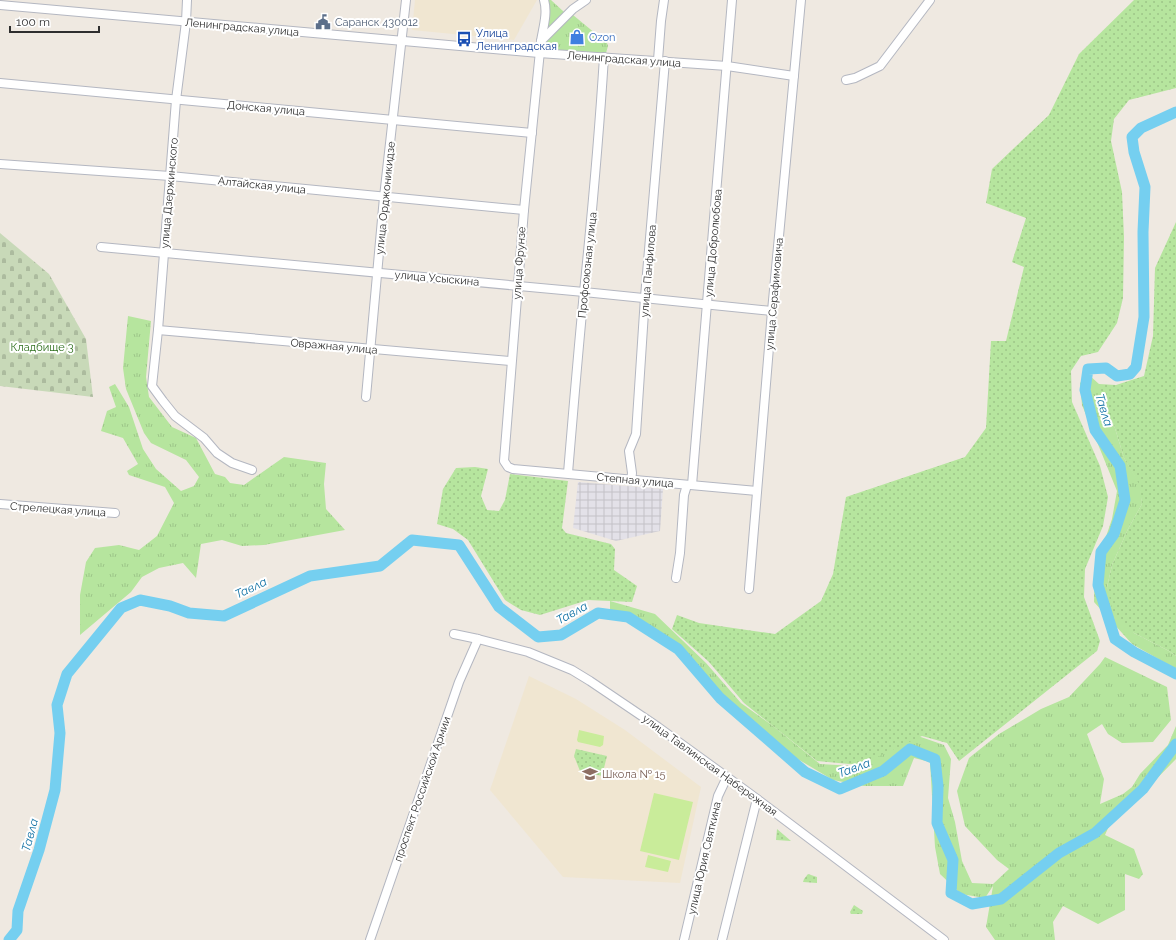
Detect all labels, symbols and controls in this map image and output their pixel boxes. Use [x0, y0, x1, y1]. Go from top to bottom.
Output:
scale bar [10, 8, 99, 34]
public building icon: Саранск 430012 [314, 13, 332, 31]
text: 100 m [16, 15, 50, 29]
street label: Ленинградская улица [184, 16, 300, 39]
place label: Саранск 430012 [335, 16, 418, 29]
place label: Улица Ленинградская [476, 27, 557, 53]
shop icon: Ozon [568, 28, 586, 46]
bus stop icon: Улица Ленинградская [455, 30, 473, 48]
place label: Ozon [589, 31, 616, 44]
street label: Ленинградская улица [566, 49, 682, 70]
street label: Донская улица [226, 99, 306, 118]
street label: улица Дзержинского [158, 137, 181, 249]
street label: улица Орджоникидзе [373, 140, 398, 255]
street label: Алтайская улица [217, 174, 307, 197]
street label: улица Добролюбова [702, 188, 725, 298]
street label: Профсоюзная улица [575, 211, 600, 319]
street label: улица Панфилова [638, 224, 659, 318]
street label: улица Фрунзе [510, 225, 529, 300]
street label: улица Серафимовича [763, 237, 786, 351]
street label: улица Усыскина [394, 268, 480, 289]
street label: Овражная улица [290, 336, 378, 357]
park label: Кладбище 3 [10, 341, 74, 354]
water label: Тавла [1092, 392, 1116, 428]
street label: Степная улица [596, 471, 674, 490]
street label: Стрелецкая улица [10, 500, 106, 519]
water label: Тавла [233, 575, 269, 601]
water label: Тавла [554, 599, 590, 627]
street label: улица Тавлинская Набережная [640, 712, 780, 819]
street label: проспект Российской Армии [391, 715, 453, 863]
water label: Тавла [836, 756, 872, 780]
school or university icon: Школа № 15 [581, 765, 599, 783]
place label: Школа № 15 [602, 768, 666, 781]
street label: улица Юрия Святкина [685, 800, 724, 916]
water label: Тавла [19, 817, 41, 853]

